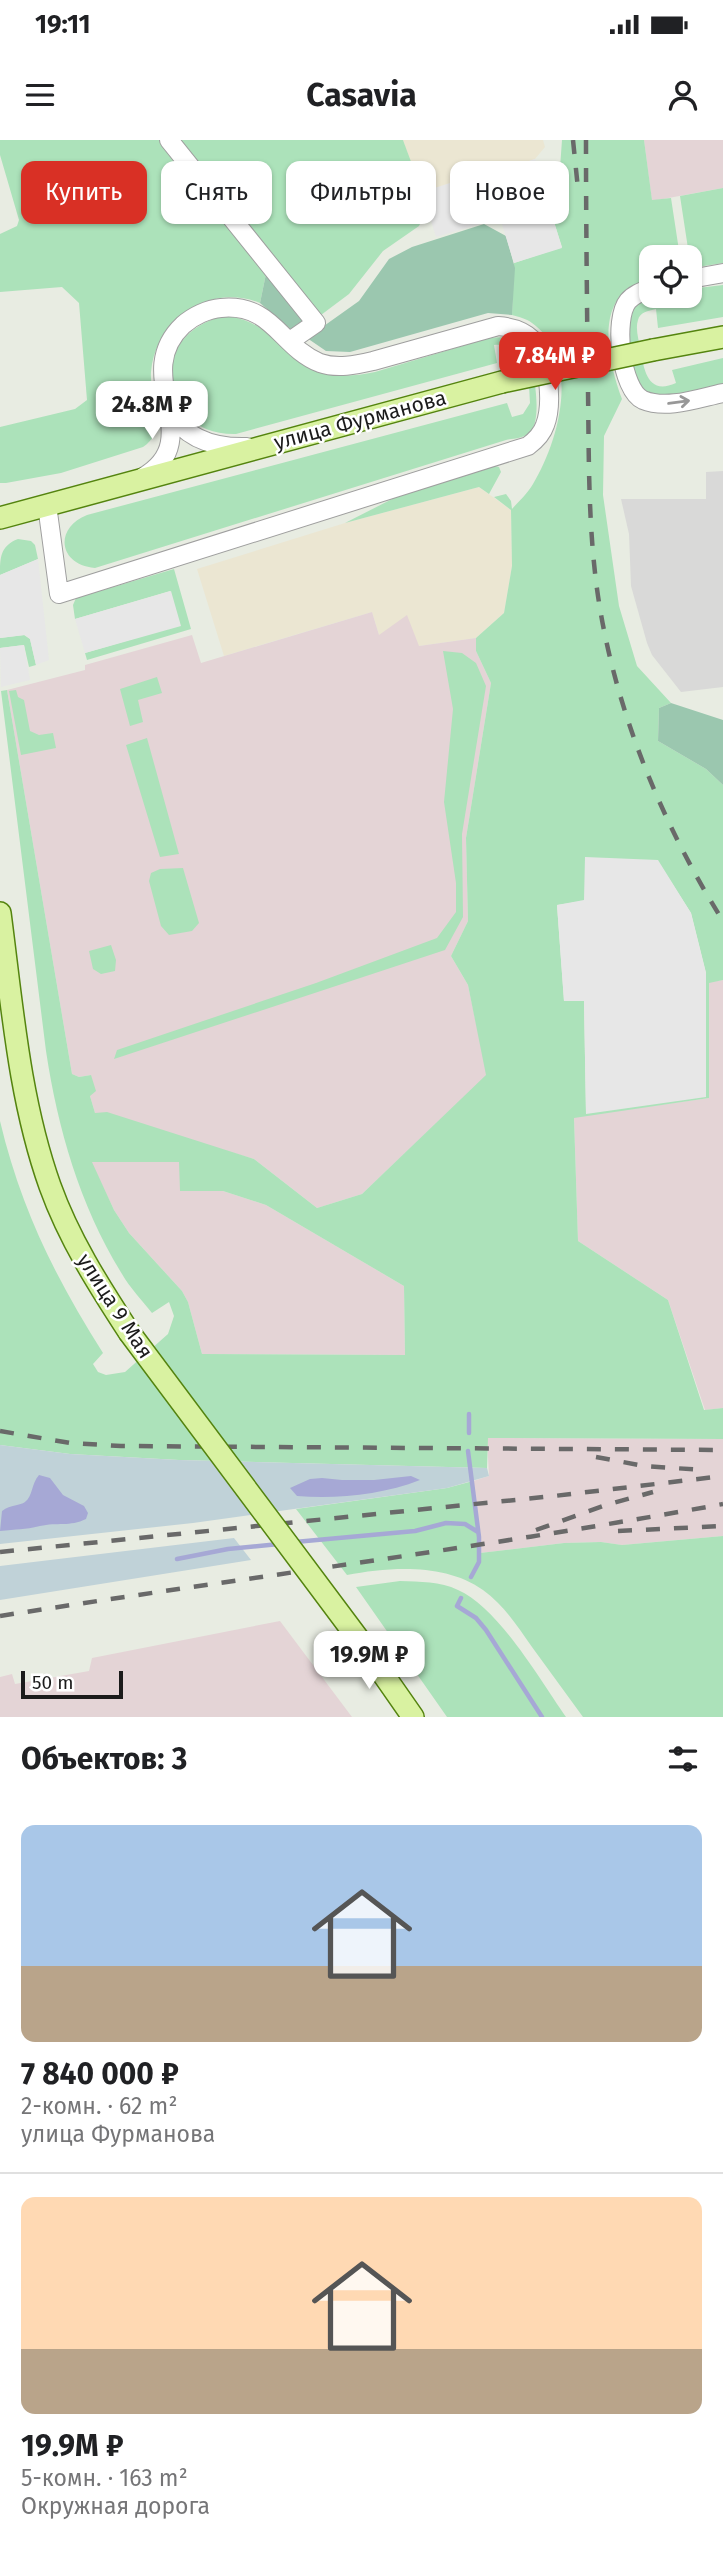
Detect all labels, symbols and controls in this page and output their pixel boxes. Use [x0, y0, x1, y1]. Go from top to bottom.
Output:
text: 19:11 [35, 9, 91, 40]
icon: menu [21, 76, 59, 114]
text: Casavia [306, 76, 417, 114]
icon: person [664, 76, 702, 114]
chip: Купить [21, 161, 147, 224]
chip: Снять [161, 161, 272, 224]
chip: Фильтры [286, 161, 436, 224]
chip: Новое [450, 161, 569, 224]
map controls [639, 245, 702, 308]
button: locate [639, 245, 702, 308]
pin: 7.84M ₽ [490, 332, 620, 392]
text: 7.84M ₽ [515, 341, 595, 369]
pin: 24.8M ₽ [87, 382, 217, 441]
street label: улица Фурманова [271, 384, 449, 456]
text: 24.8M ₽ [112, 390, 192, 418]
one-way arrow [667, 395, 690, 408]
street label: улица 9 Мая [71, 1249, 159, 1363]
pin: 19.9M ₽ [304, 1632, 434, 1691]
text: 19.9M ₽ [330, 1640, 408, 1668]
scale bar [21, 1668, 122, 1700]
text: 50 m [32, 1671, 73, 1694]
icon: filters [664, 1740, 702, 1778]
text: Объектов: 3 [21, 1741, 187, 1777]
icon: home [299, 1871, 425, 1997]
text: 7 840 000 ₽ [21, 2056, 179, 2092]
text: 2-комн. · 62 m² [21, 2092, 177, 2120]
text: улица Фурманова [21, 2120, 215, 2148]
icon: home [299, 2243, 425, 2369]
text: 19.9M ₽ [21, 2428, 124, 2464]
text: 5-комн. · 163 m² [21, 2464, 188, 2492]
text: Окружная дорога [21, 2492, 210, 2520]

